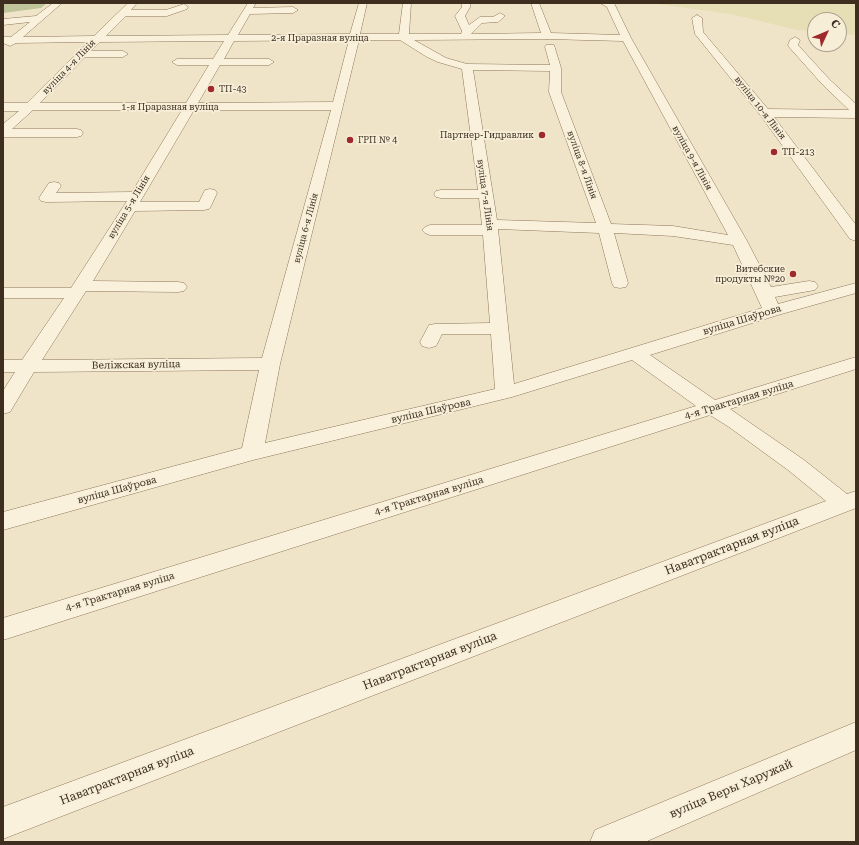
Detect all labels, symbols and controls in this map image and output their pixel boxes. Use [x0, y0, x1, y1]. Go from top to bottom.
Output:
north arrow [807, 12, 847, 52]
text: С [828, 17, 843, 31]
street label: 2-я Праразная вуліца [271, 33, 369, 43]
street label: вуліца 4-я Лінія [40, 37, 98, 97]
street label: вуліца 10-я Лінія [732, 74, 788, 142]
marker: ТП-43 [206, 84, 216, 94]
place label: ТП-43 [219, 84, 246, 94]
street label: 1-я Праразная вуліца [121, 102, 219, 112]
street label: вуліца 9-я Лінія [670, 124, 714, 192]
street label: вуліца 8-я Лінія [565, 129, 599, 201]
place label: Партнер-Гидравлик [440, 130, 534, 140]
marker: Партнер-Гидравлик [537, 130, 547, 140]
marker: ГРП № 4 [345, 135, 355, 145]
place label: ГРП № 4 [358, 135, 397, 145]
marker: ТП-213 [769, 147, 779, 157]
place label: ТП-213 [782, 147, 815, 157]
street label: вуліца 7-я Лінія [475, 159, 495, 231]
street label: вуліца 5-я Лінія [106, 173, 152, 241]
street label: вуліца 6-я Лінія [291, 192, 321, 264]
place label: Витебские продукты №20 [715, 264, 785, 285]
marker: Витебские продукты №20 [788, 269, 798, 279]
street label: вуліца Шаўрова [701, 302, 783, 338]
street label: Веліжская вуліца [92, 358, 180, 372]
street label: 4-я Трактарная вуліца [683, 378, 795, 422]
street label: вуліца Шаўрова [390, 396, 472, 426]
street label: вуліца Шаўрова [76, 474, 158, 506]
street label: 4-я Трактарная вуліца [373, 474, 485, 518]
street label: Наватрактарная вуліца [663, 514, 801, 578]
street label: 4-я Трактарная вуліца [64, 570, 176, 614]
street label: Наватрактарная вуліца [361, 629, 499, 693]
street label: Наватрактарная вуліца [58, 744, 196, 808]
street label: вуліца Веры Харужай [667, 756, 795, 822]

